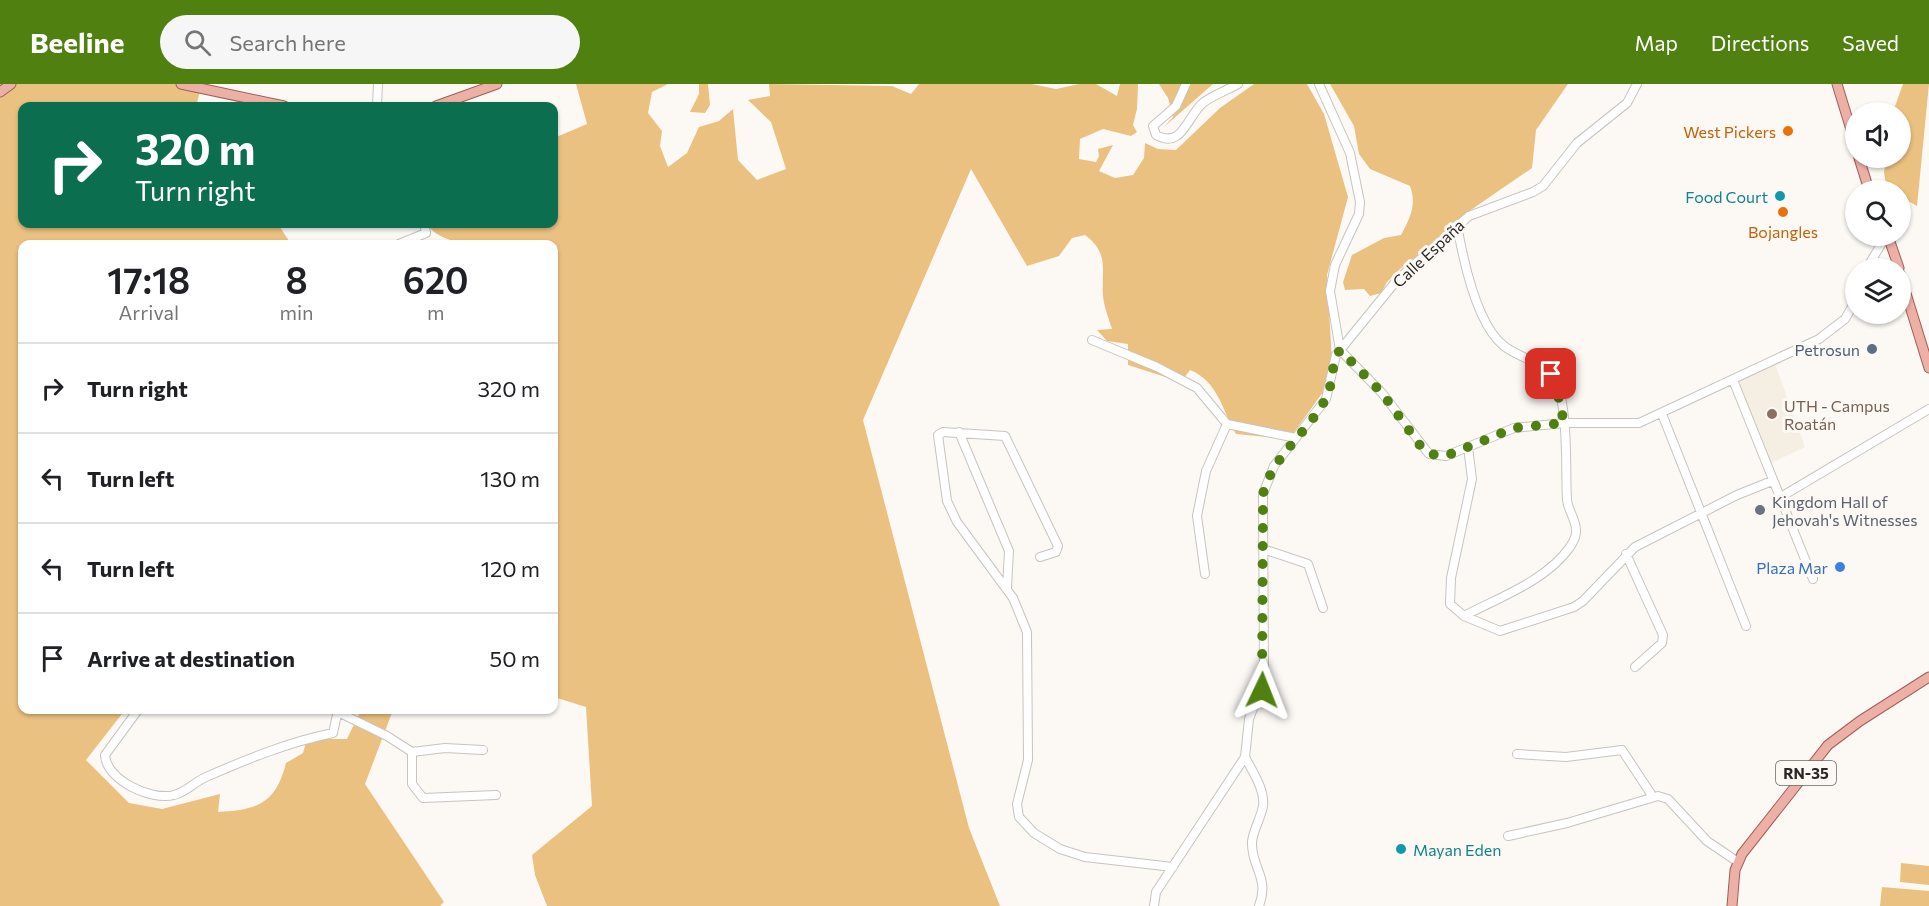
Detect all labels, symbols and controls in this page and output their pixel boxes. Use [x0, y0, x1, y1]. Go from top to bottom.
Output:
search box [160, 15, 580, 69]
text: Beeline [30, 25, 124, 59]
icon: search [181, 26, 214, 59]
text: Search here [229, 29, 346, 56]
text: Map [1635, 30, 1678, 55]
text: Directions [1711, 30, 1809, 55]
text: Saved [1842, 30, 1899, 55]
map controls [1845, 102, 1911, 324]
button: sound [1845, 102, 1911, 168]
text: 320 m [135, 122, 255, 174]
place label: West Pickers [1683, 122, 1776, 141]
marker: West Pickers [1781, 124, 1795, 138]
icon: right [36, 126, 114, 204]
text: Turn right [135, 174, 255, 207]
button: search [1845, 180, 1911, 246]
place label: Food Court [1685, 187, 1768, 206]
marker: Food Court [1773, 189, 1787, 203]
marker: Bojangles [1776, 205, 1790, 219]
street label: Calle España [1388, 215, 1468, 291]
place label: Bojangles [1748, 222, 1818, 241]
text: 17:18 [107, 257, 190, 301]
text: 8 [285, 257, 308, 301]
text: 620 [403, 257, 469, 301]
button: layers [1845, 258, 1911, 324]
text: Arrival [118, 300, 179, 324]
text: min [279, 300, 314, 324]
text: m [427, 300, 444, 324]
place label: Petrosun [1794, 340, 1860, 359]
marker: Petrosun [1865, 342, 1879, 356]
pin [1525, 348, 1576, 399]
icon: arrive [1534, 357, 1567, 390]
icon: right [36, 372, 69, 405]
text: Turn right [87, 375, 188, 402]
text: 320 m [478, 375, 540, 402]
place label: UTH - Campus Roatán [1784, 396, 1890, 433]
marker: UTH - Campus Roatán [1765, 407, 1779, 421]
icon: left [36, 462, 69, 495]
text: Turn left [87, 465, 174, 492]
text: 130 m [480, 465, 540, 492]
place label: Kingdom Hall of Jehovah's Witnesses [1772, 492, 1918, 529]
marker: Kingdom Hall of Jehovah's Witnesses [1753, 503, 1767, 517]
icon: left [36, 552, 69, 585]
text: Turn left [87, 555, 174, 582]
text: 120 m [481, 555, 540, 582]
place label: Plaza Mar [1756, 558, 1829, 577]
marker: Plaza Mar [1833, 560, 1847, 574]
icon: arrive [36, 642, 69, 675]
text: Arrive at destination [87, 645, 295, 672]
text: 50 m [490, 645, 540, 672]
position arrow [1230, 658, 1294, 722]
road number: RN-35 [1776, 761, 1836, 785]
place label: Mayan Eden [1413, 840, 1501, 859]
marker: Mayan Eden [1394, 842, 1408, 856]

